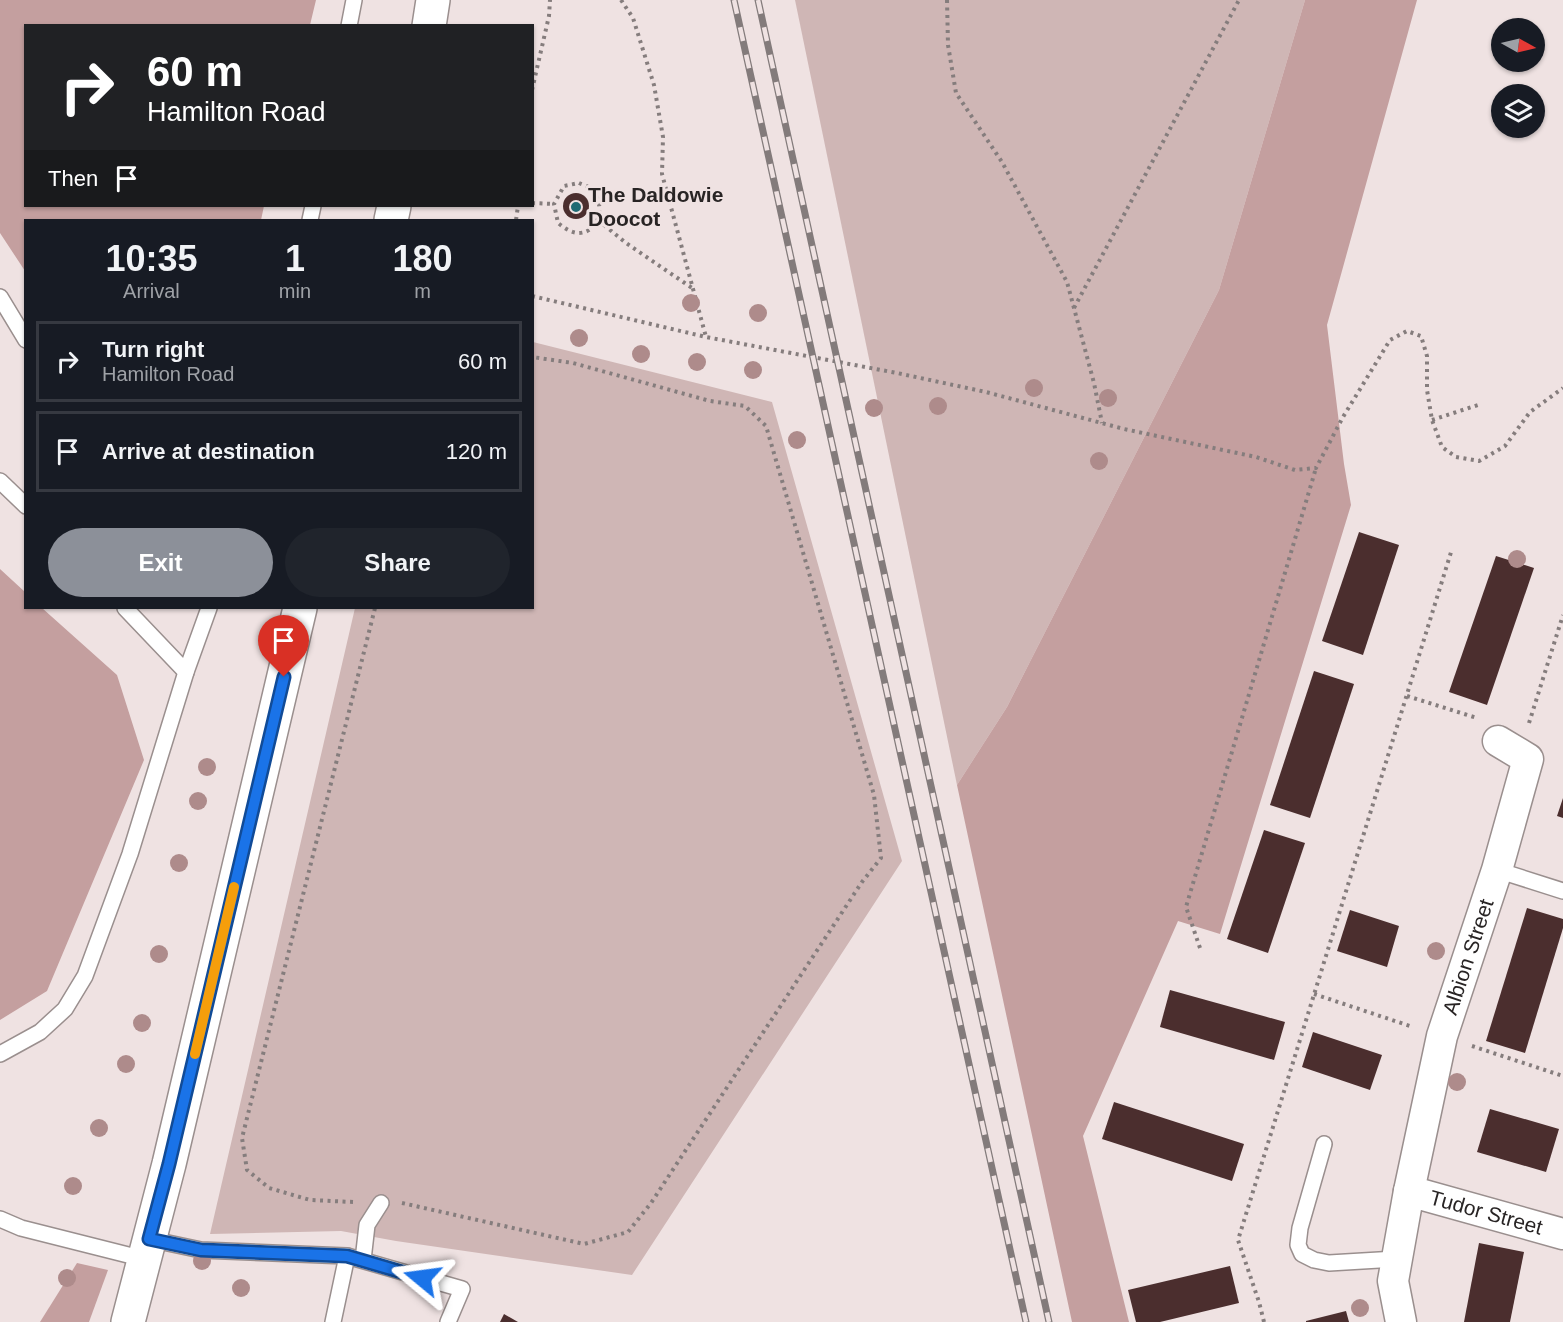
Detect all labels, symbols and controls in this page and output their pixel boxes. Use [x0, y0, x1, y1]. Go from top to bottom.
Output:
north arrow [1491, 18, 1545, 72]
map controls [1491, 18, 1545, 138]
icon: right [48, 48, 126, 126]
text: 60 m [147, 48, 243, 95]
button: layers [1491, 84, 1545, 138]
text: Hamilton Road [147, 97, 326, 127]
icon: arrive [110, 162, 143, 195]
text: Then [48, 166, 98, 191]
place label: The Daldowie Doocot [588, 183, 723, 230]
marker: The Daldowie Doocot [569, 200, 583, 214]
text: 10:35 [105, 238, 197, 279]
text: 1 [285, 238, 305, 279]
text: 180 [392, 238, 453, 279]
text: Arrival [123, 280, 180, 302]
text: min [279, 280, 311, 302]
text: m [414, 280, 431, 302]
text: Turn right [102, 337, 204, 362]
icon: right [51, 345, 84, 378]
text: 60 m [458, 349, 507, 374]
text: Hamilton Road [102, 363, 234, 385]
icon: arrive [51, 435, 84, 468]
text: Arrive at destination [102, 439, 315, 464]
text: 120 m [446, 439, 507, 464]
button: Exit [48, 528, 273, 597]
button: Share [285, 528, 510, 597]
pin [258, 615, 309, 677]
icon: arrive [267, 624, 300, 657]
street label: Albion Street [1438, 896, 1498, 1017]
street label: Tudor Street [1427, 1185, 1545, 1239]
position arrow [390, 1246, 454, 1310]

